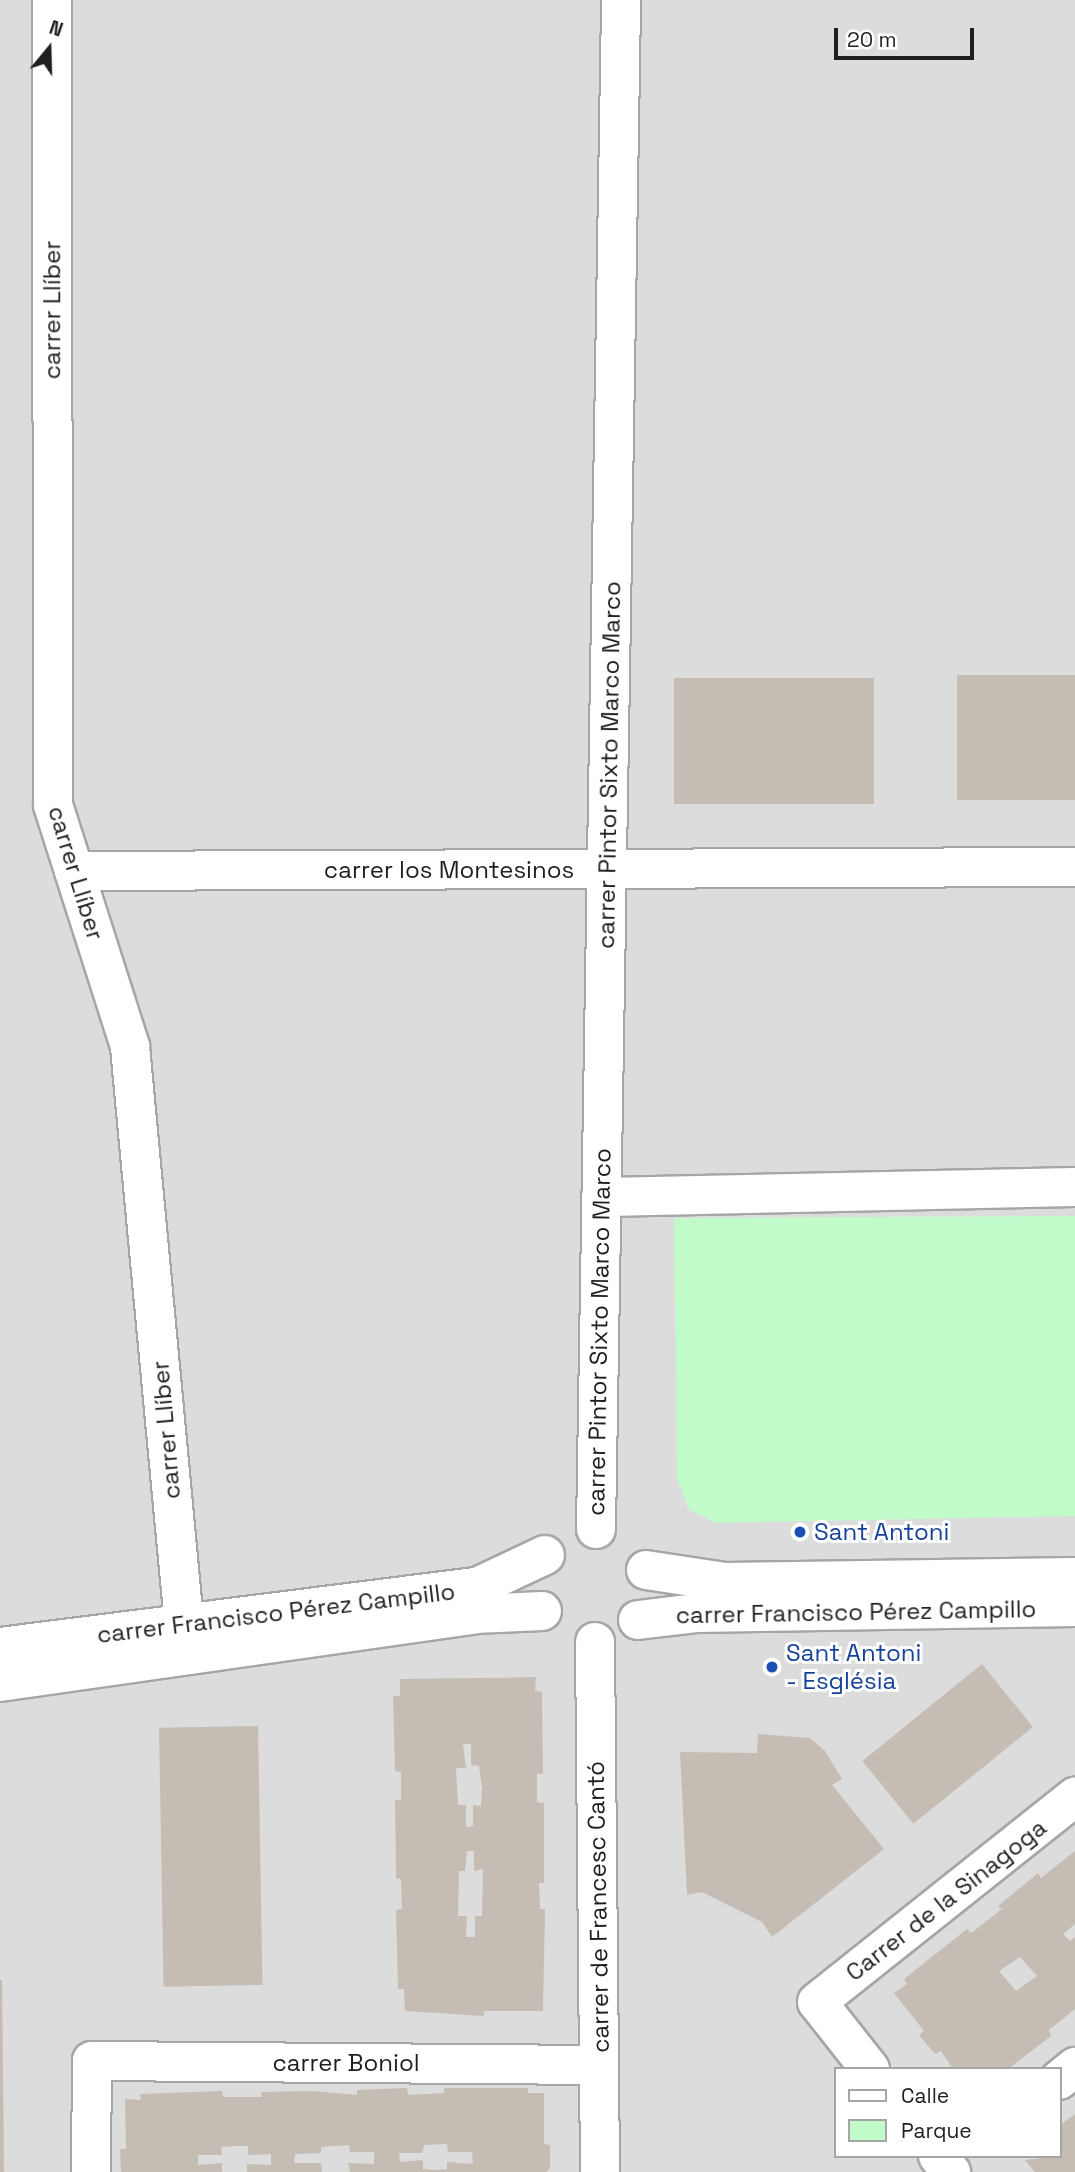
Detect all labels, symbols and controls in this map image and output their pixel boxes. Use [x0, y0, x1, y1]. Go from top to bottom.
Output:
north arrow [14, 14, 84, 84]
scale bar [837, 14, 977, 58]
text: N [46, 15, 66, 43]
text: 20 m [847, 26, 897, 53]
street label: carrer Llíber [38, 241, 66, 379]
street label: carrer Pintor Sixto Marco Marco [591, 581, 627, 949]
street label: carrer Llíber [42, 802, 110, 944]
street label: carrer los Montesinos [324, 856, 574, 884]
street label: carrer Pintor Sixto Marco Marco [581, 1148, 617, 1516]
street label: carrer Llíber [146, 1360, 186, 1500]
place label: Sant Antoni [814, 1518, 950, 1546]
marker: Sant Antoni [792, 1524, 808, 1540]
street label: carrer Francisco Pérez Campillo [95, 1577, 457, 1649]
street label: carrer Francisco Pérez Campillo [675, 1594, 1037, 1630]
place label: Sant Antoni - Església [786, 1639, 922, 1695]
marker: Sant Antoni - Església [764, 1659, 780, 1675]
street label: carrer de Francesc Cantó [581, 1761, 615, 2053]
street label: Carrer de la Sinagoga [840, 1813, 1052, 1987]
street label: carrer Boniol [272, 2049, 420, 2077]
legend [834, 2067, 1061, 2158]
text: Calle [901, 2082, 949, 2109]
text: Parque [901, 2117, 972, 2144]

